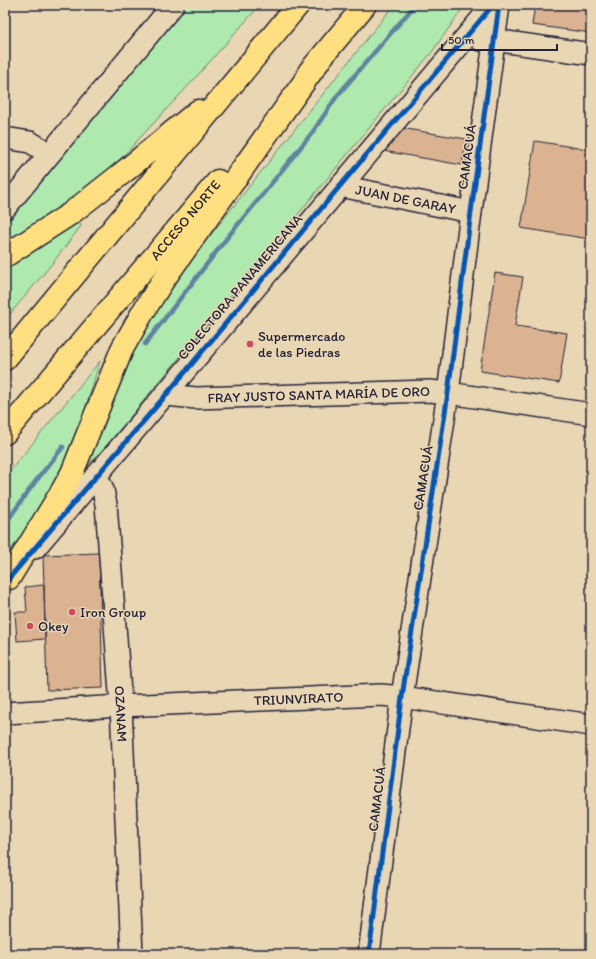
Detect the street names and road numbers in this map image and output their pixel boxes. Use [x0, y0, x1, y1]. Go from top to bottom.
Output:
street label: CAMACUÁ [454, 123, 480, 191]
street label: ACCESO NORTE [146, 176, 224, 264]
street label: JUAN DE GARAY [354, 181, 457, 217]
street label: COLECTORA PANAMERICANA [174, 211, 306, 363]
street label: FRAY JUSTO SANTA MARÍA DE ORO [207, 383, 430, 406]
street label: CAMACUÁ [409, 444, 437, 512]
street label: OZANAM [111, 685, 131, 742]
street label: TRIUNVIRATO [253, 688, 344, 709]
street label: CAMACUÁ [365, 765, 389, 833]

